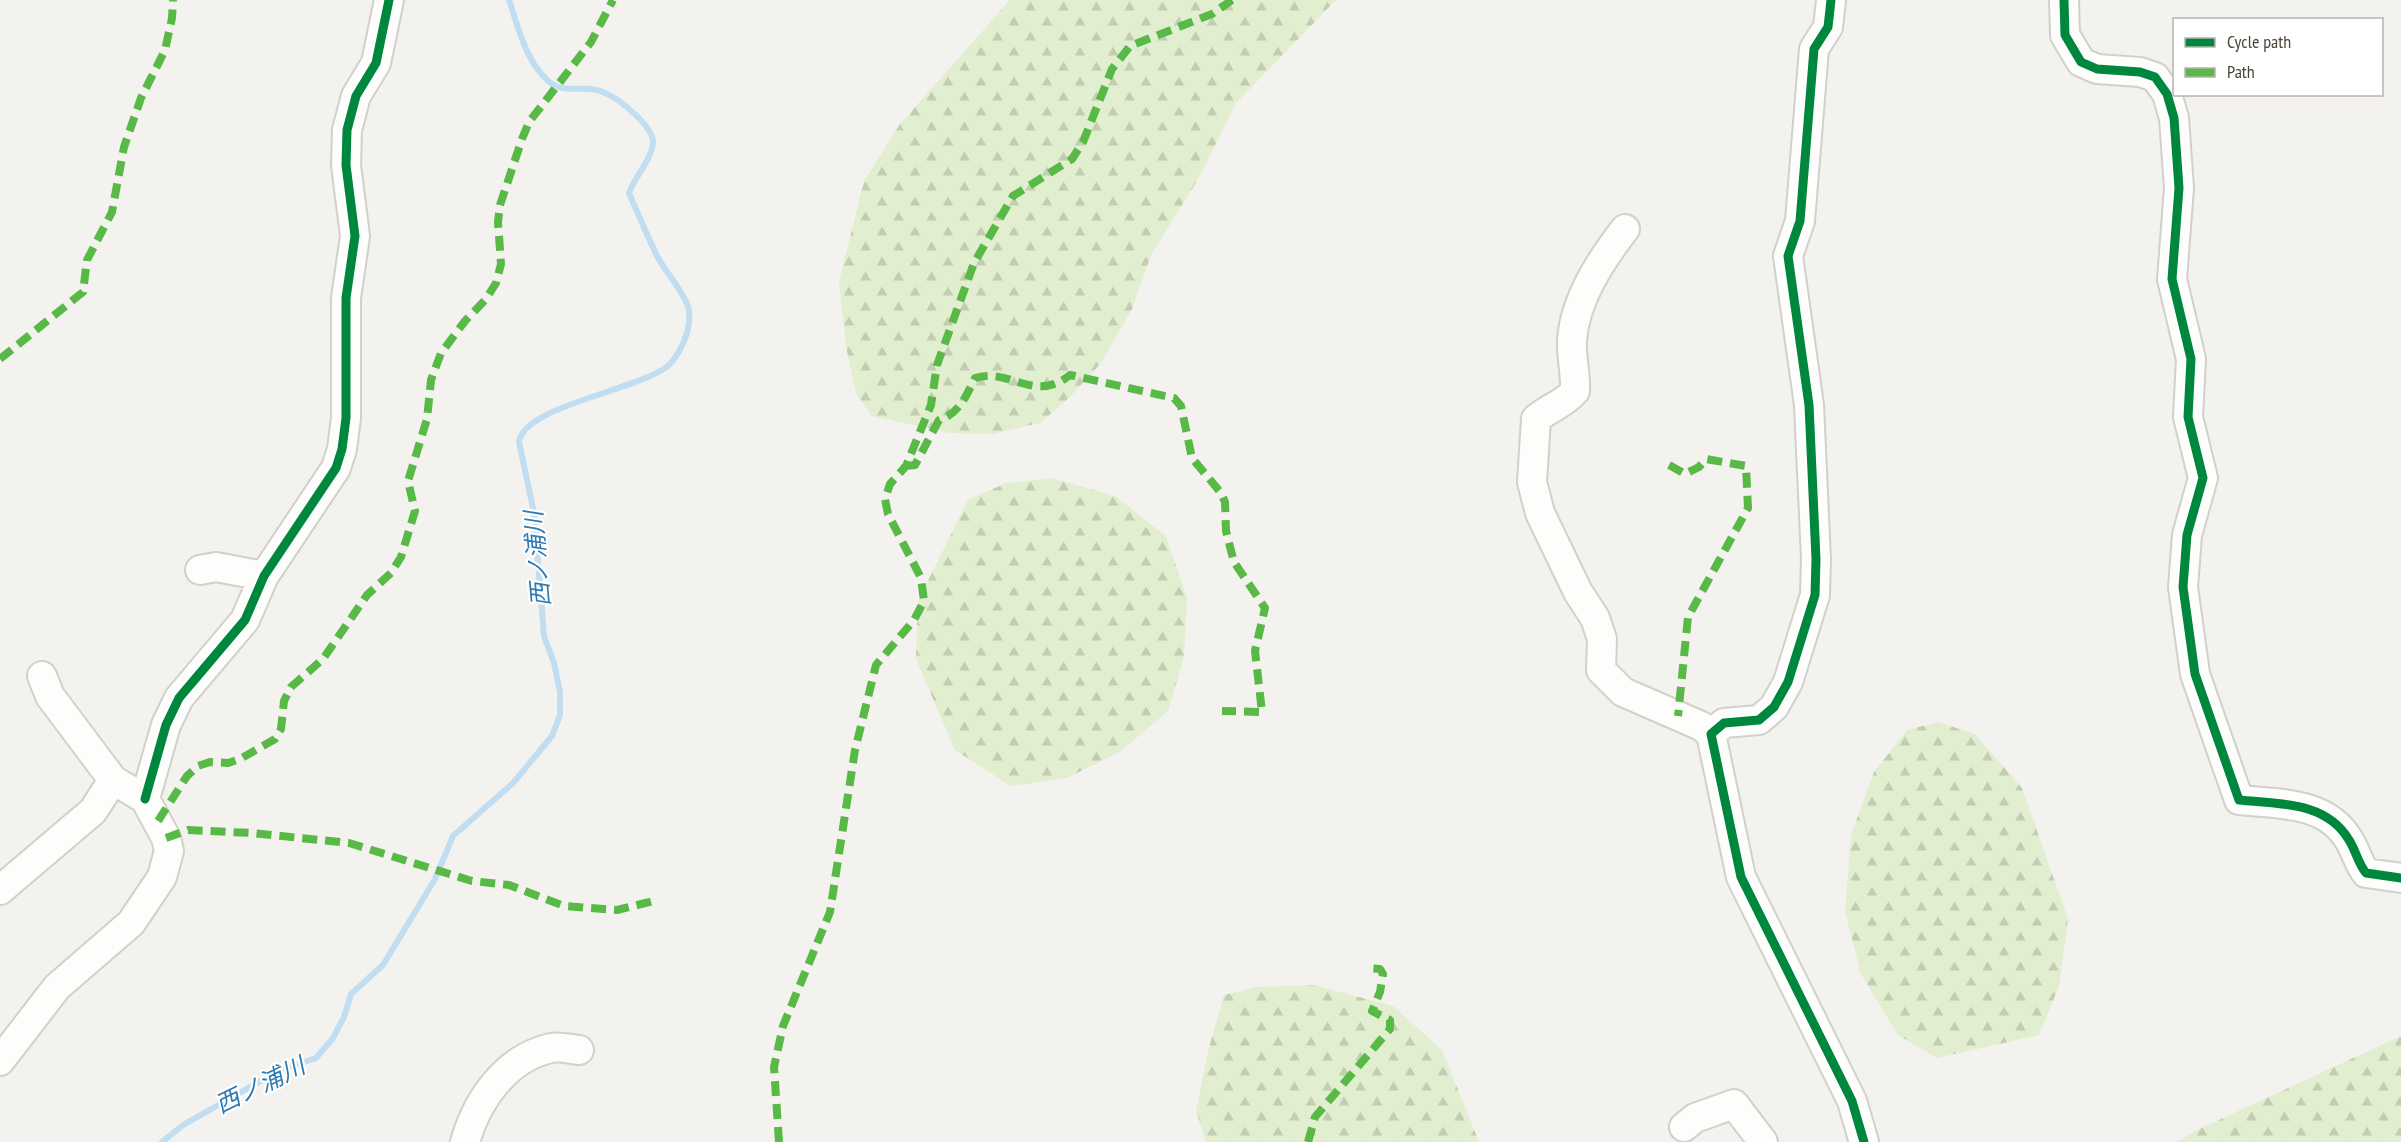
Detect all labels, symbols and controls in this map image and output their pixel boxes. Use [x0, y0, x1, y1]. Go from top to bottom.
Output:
legend [2173, 18, 2383, 96]
text: Cycle path [2227, 30, 2291, 53]
text: Path [2227, 60, 2255, 83]
water label: 西ノ浦川 [517, 507, 557, 608]
water label: 西ノ浦川 [210, 1049, 313, 1120]

